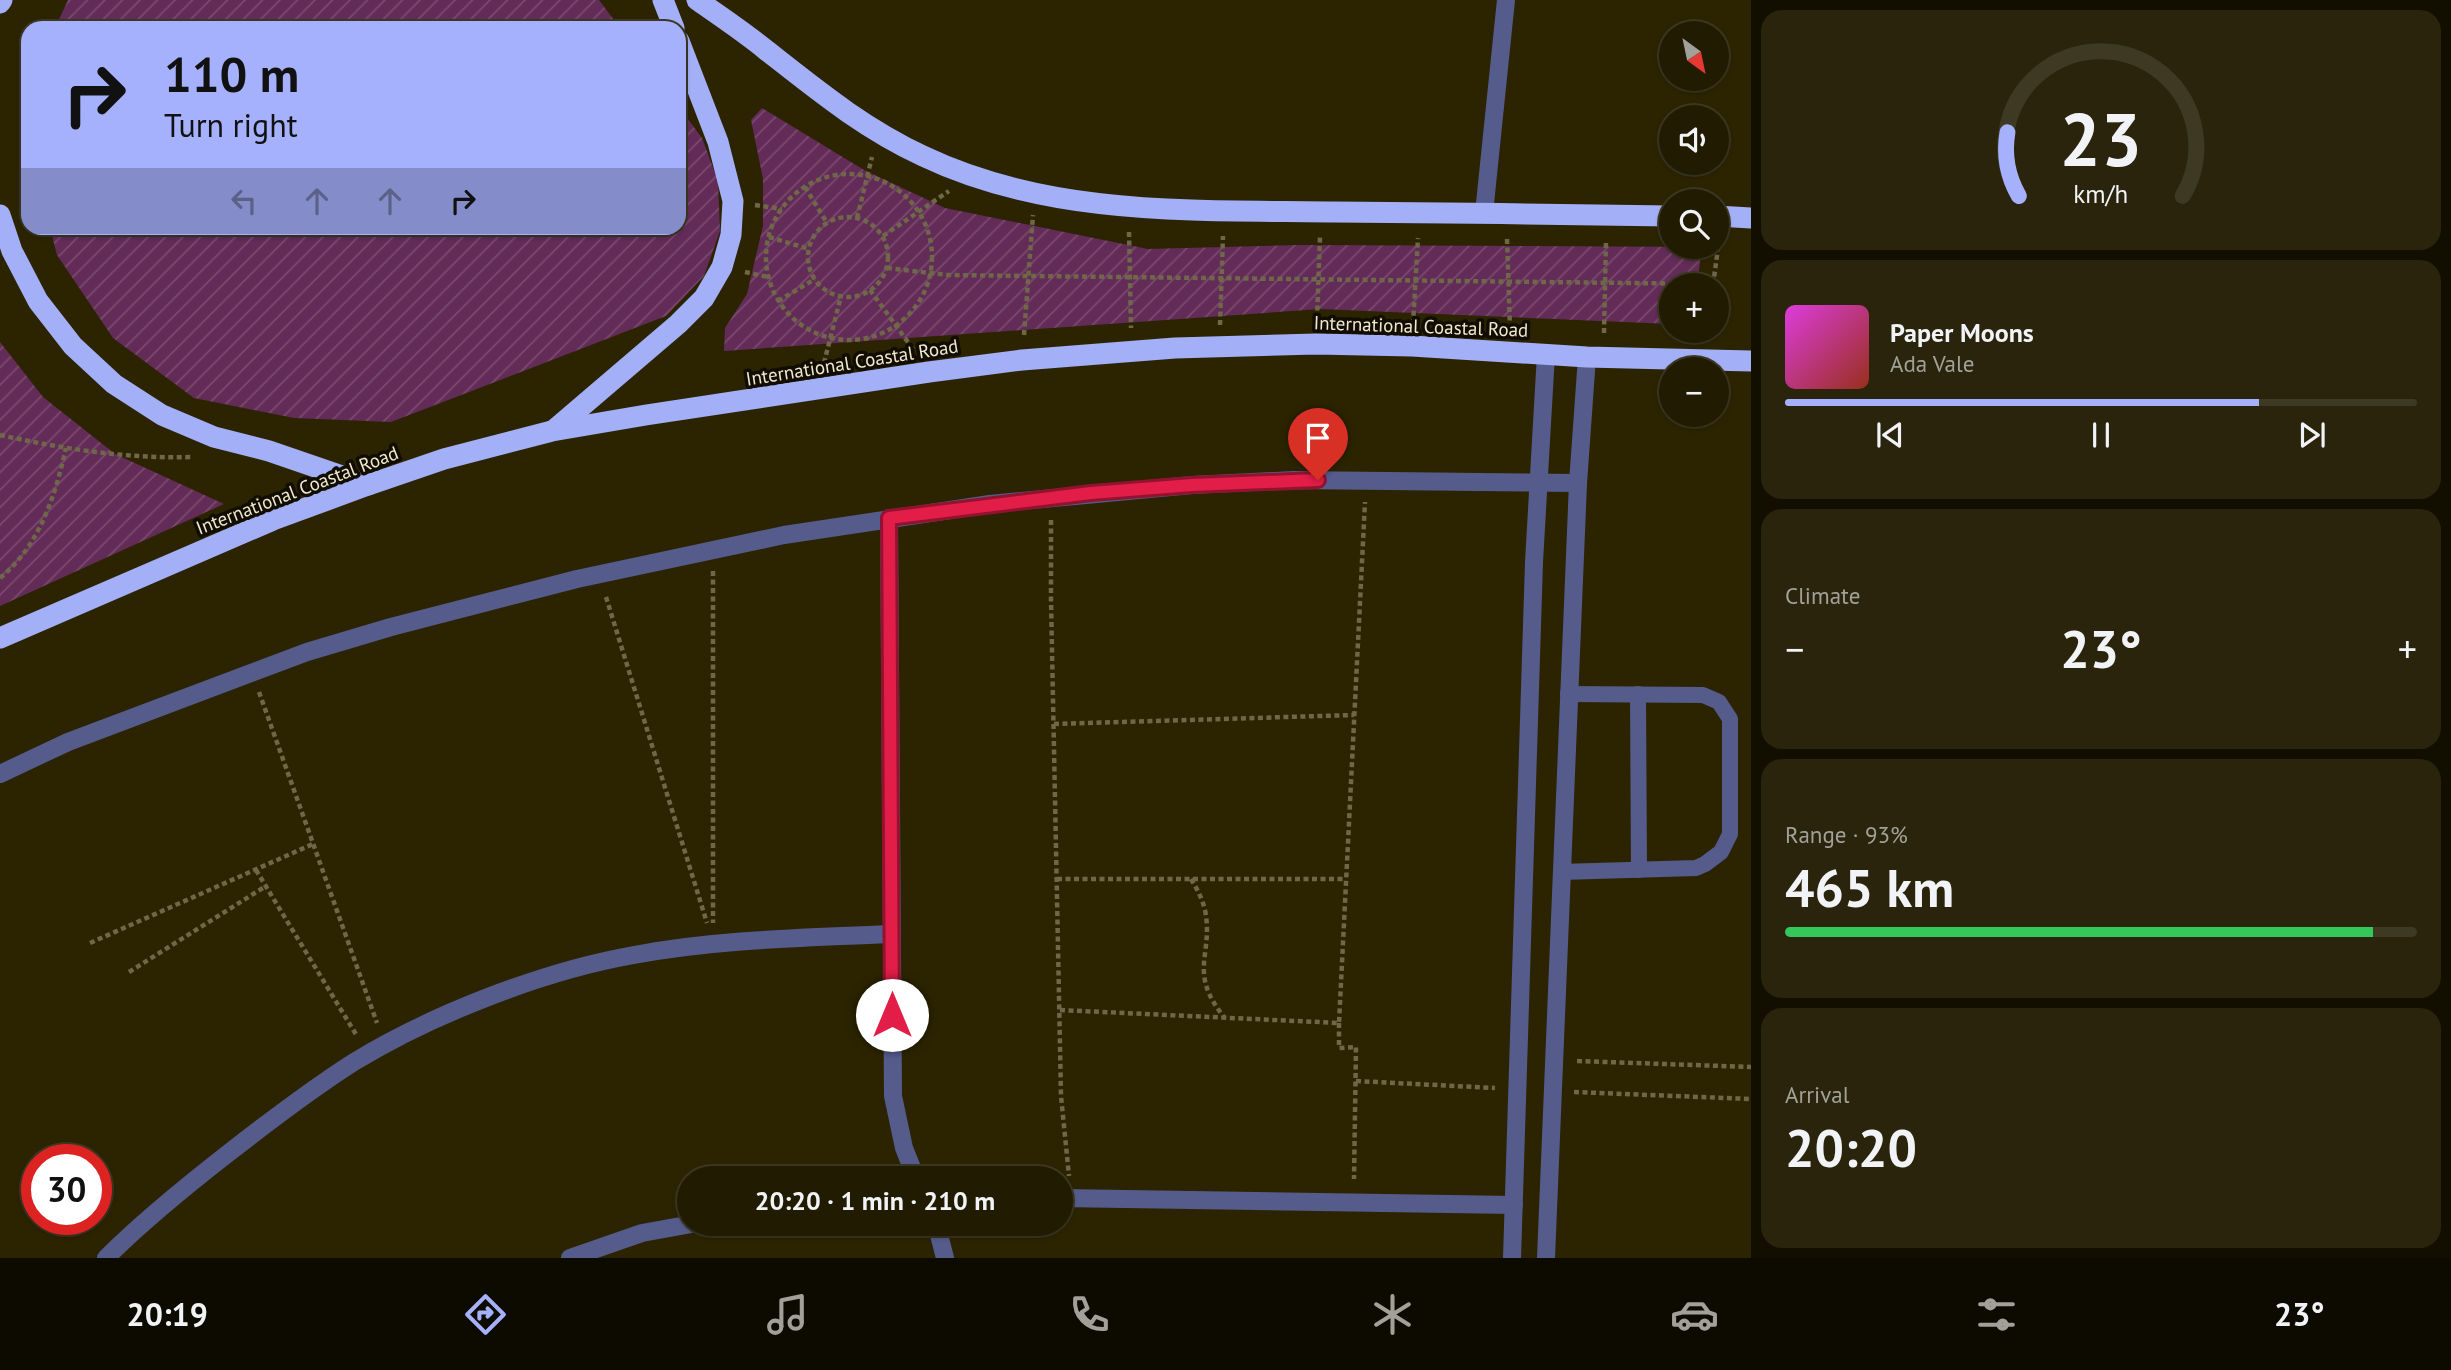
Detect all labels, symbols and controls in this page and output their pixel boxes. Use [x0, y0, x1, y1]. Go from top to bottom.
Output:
north arrow [1659, 21, 1729, 91]
map controls [1659, 21, 1729, 427]
text: 110 m [164, 42, 299, 106]
icon: right [49, 49, 140, 140]
text: 23 [2060, 92, 2142, 186]
text: Turn right [164, 104, 298, 146]
button: sound [1659, 105, 1729, 175]
text: km/h [2074, 178, 2128, 210]
icon: left [225, 182, 263, 220]
icon: ahead [298, 182, 336, 220]
icon: ahead [371, 182, 409, 220]
icon: right [444, 182, 482, 220]
button: search [1659, 189, 1729, 259]
button: + [1659, 273, 1729, 343]
street label: International Coastal Road [1313, 310, 1529, 342]
text: Paper Moons [1890, 316, 2034, 349]
street label: International Coastal Road [744, 333, 960, 391]
text: Ada Vale [1890, 349, 1974, 378]
button: − [1659, 357, 1729, 427]
pin [1288, 408, 1348, 480]
icon: previous [1871, 416, 1909, 454]
icon: pause [2082, 416, 2120, 454]
icon: next [2293, 416, 2331, 454]
icon: arrive [1299, 419, 1337, 457]
street label: International Coastal Road [192, 440, 402, 540]
text: Climate [1785, 581, 1860, 610]
text: 23° [2060, 615, 2142, 682]
text: − [1785, 624, 1804, 673]
text: + [2398, 624, 2417, 673]
text: Range · 93% [1785, 820, 1908, 849]
text: 465 km [1785, 854, 1954, 921]
position arrow [855, 978, 929, 1052]
text: Arrival [1785, 1080, 1849, 1109]
text: 20:20 [1785, 1114, 1917, 1181]
speed limit sign: 30 [21, 1144, 112, 1235]
text: 20:20 · 1 min · 210 m [755, 1184, 995, 1217]
icon: directions [461, 1290, 510, 1339]
icon: music [763, 1290, 812, 1339]
icon: phone [1065, 1290, 1114, 1339]
icon: climate [1368, 1290, 1417, 1339]
icon: car [1670, 1290, 1719, 1339]
icon: filters [1972, 1290, 2021, 1339]
text: 20:19 [127, 1293, 208, 1335]
text: 23° [2274, 1293, 2324, 1335]

